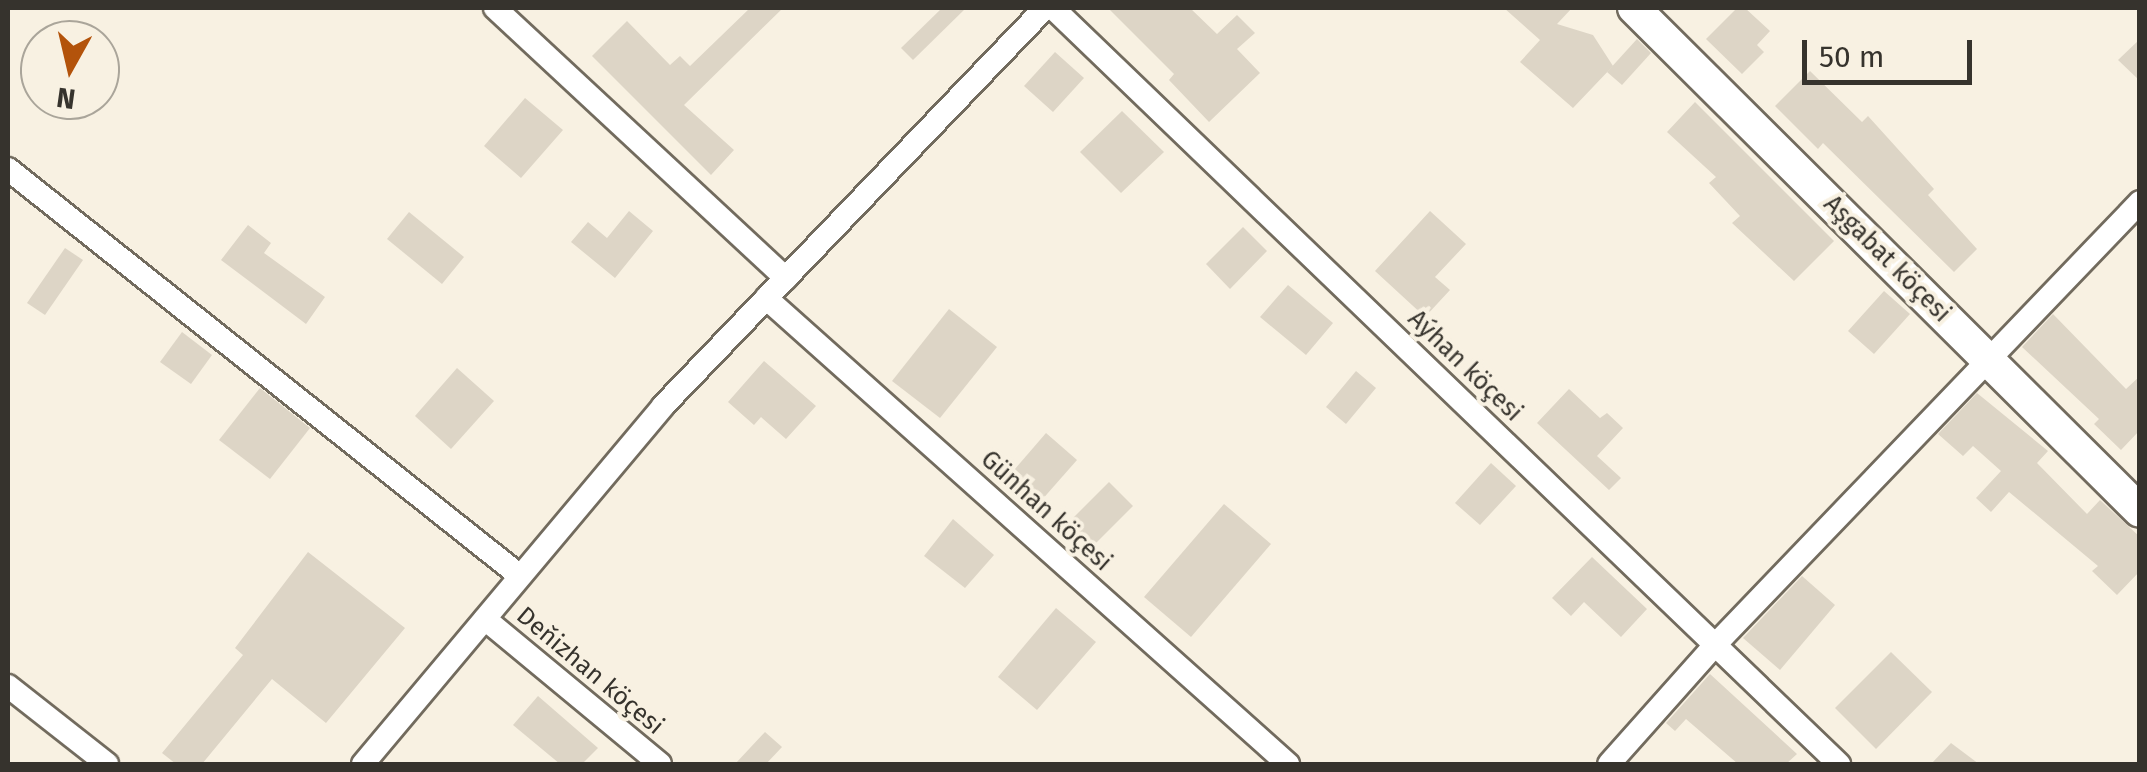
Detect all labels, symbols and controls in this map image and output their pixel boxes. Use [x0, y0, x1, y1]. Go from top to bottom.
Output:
north arrow [20, 20, 120, 120]
scale bar [1807, 20, 1977, 82]
text: 50 m [1819, 39, 1884, 75]
text: N [55, 81, 78, 116]
street label: Aşgabat köçesi [1817, 189, 1957, 329]
street label: Aýhan köçesi [1402, 304, 1528, 428]
street label: Günhan köçesi [974, 444, 1118, 578]
street label: Deňizhan köçesi [510, 601, 670, 741]

